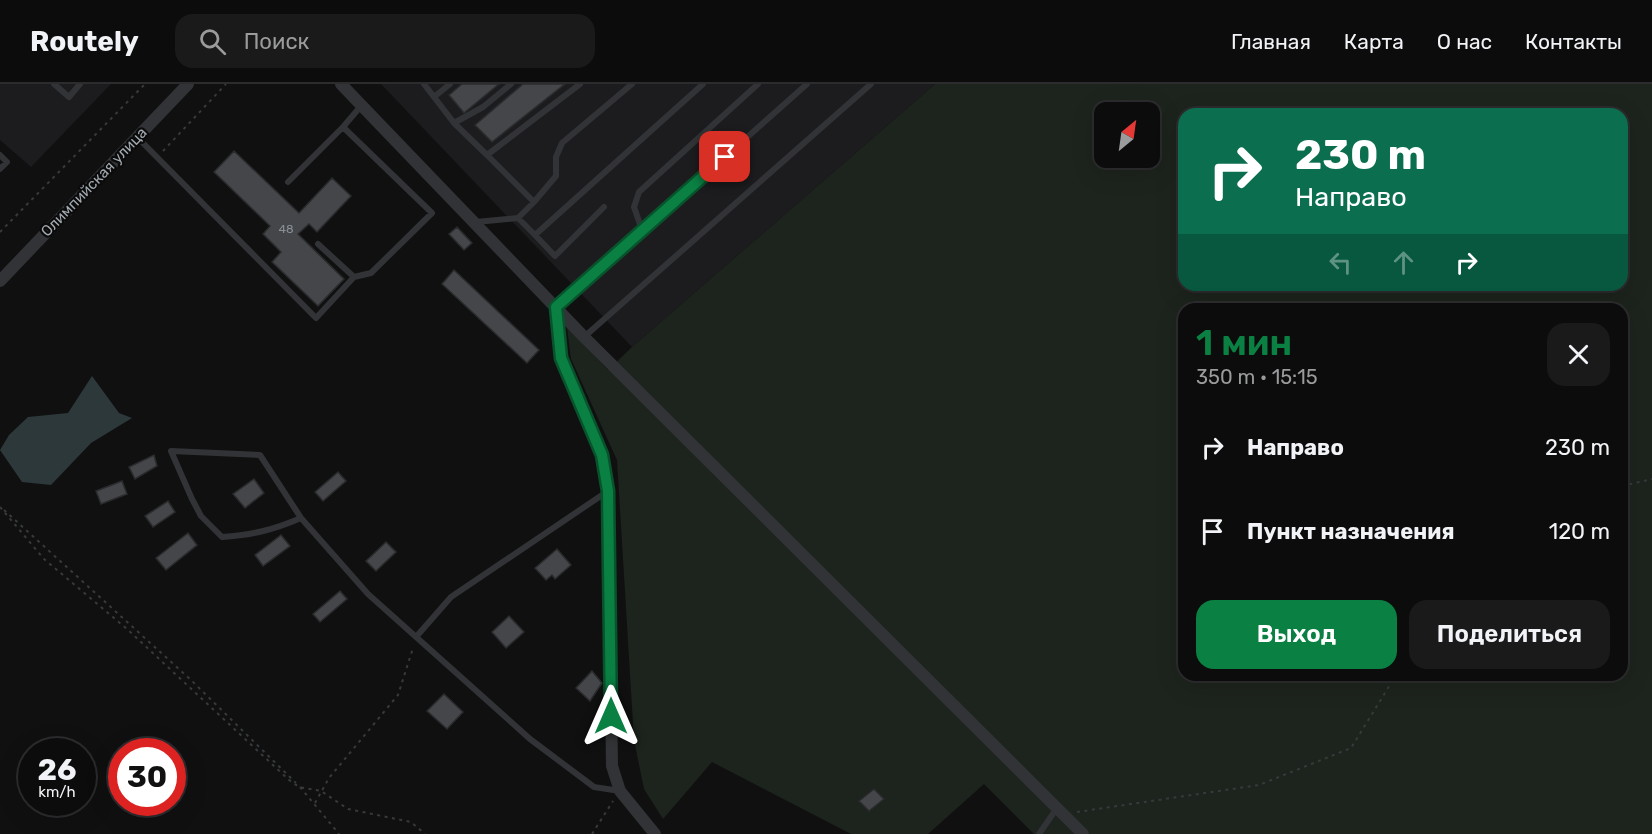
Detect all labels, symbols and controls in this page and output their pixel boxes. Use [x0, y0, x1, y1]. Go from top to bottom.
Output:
search box [175, 14, 595, 68]
text: Routely [30, 25, 139, 58]
icon: search [196, 25, 229, 58]
text: Поиск [244, 28, 309, 55]
text: Главная [1231, 29, 1311, 54]
text: Карта [1344, 29, 1404, 54]
text: О нас [1437, 29, 1492, 54]
text: Контакты [1525, 29, 1622, 54]
north arrow [1094, 102, 1160, 168]
map controls [1094, 102, 1160, 168]
street label: Олимпийская улица [37, 124, 151, 240]
text: 230 m [1295, 130, 1426, 180]
pin [699, 131, 750, 182]
icon: right [1196, 132, 1274, 210]
icon: arrive [708, 140, 741, 173]
text: Направо [1295, 181, 1407, 213]
house number: 48 [278, 222, 294, 236]
icon: left [1324, 246, 1357, 279]
icon: ahead [1387, 246, 1420, 279]
icon: right [1450, 246, 1483, 279]
text: 1 мин [1196, 321, 1292, 364]
button: close [1547, 323, 1610, 386]
text: 350 m · 15:15 [1196, 365, 1318, 389]
icon: right [1196, 431, 1229, 464]
text: Направо [1247, 434, 1344, 461]
text: 230 m [1545, 434, 1610, 461]
icon: arrive [1196, 515, 1229, 548]
text: Пункт назначения [1247, 518, 1455, 545]
text: 120 m [1549, 518, 1610, 545]
button: Выход [1196, 600, 1397, 669]
button: Поделиться [1409, 600, 1610, 669]
position arrow [579, 684, 643, 748]
speed limit sign: 30 [108, 738, 186, 816]
text: 26 [37, 752, 77, 788]
text: km/h [38, 783, 76, 801]

